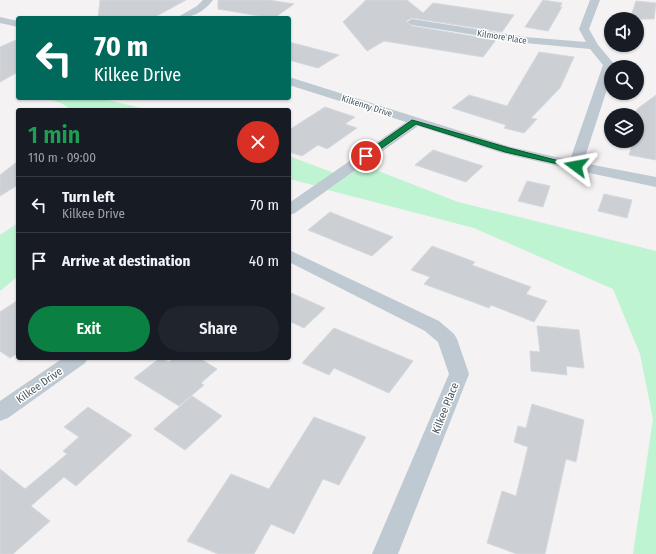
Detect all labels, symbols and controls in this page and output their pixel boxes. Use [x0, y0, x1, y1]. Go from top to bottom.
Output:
map controls [604, 12, 644, 148]
button: sound [604, 12, 644, 52]
street label: Kilmore Place [477, 28, 528, 46]
text: 70 m [94, 30, 148, 63]
icon: left [28, 32, 80, 84]
button: search [604, 60, 644, 100]
text: Kilkee Drive [94, 64, 181, 86]
street label: Kilkenny Drive [340, 93, 394, 119]
button: layers [604, 108, 644, 148]
text: 1 min [28, 121, 80, 149]
button: close [237, 121, 279, 163]
pin [349, 139, 383, 173]
icon: arrive [355, 145, 377, 167]
position arrow [555, 145, 597, 187]
text: 110 m · 09:00 [28, 150, 96, 165]
text: Turn left [62, 188, 115, 206]
icon: left [28, 194, 50, 216]
text: 70 m [250, 196, 279, 214]
text: Kilkee Drive [62, 206, 125, 221]
icon: arrive [28, 250, 50, 272]
text: Arrive at destination [62, 252, 190, 270]
text: 40 m [249, 252, 279, 270]
button: Exit [28, 306, 150, 352]
button: Share [158, 306, 279, 352]
street label: Kilkee Drive [14, 365, 65, 406]
street label: Kilkee Place [429, 381, 462, 436]

